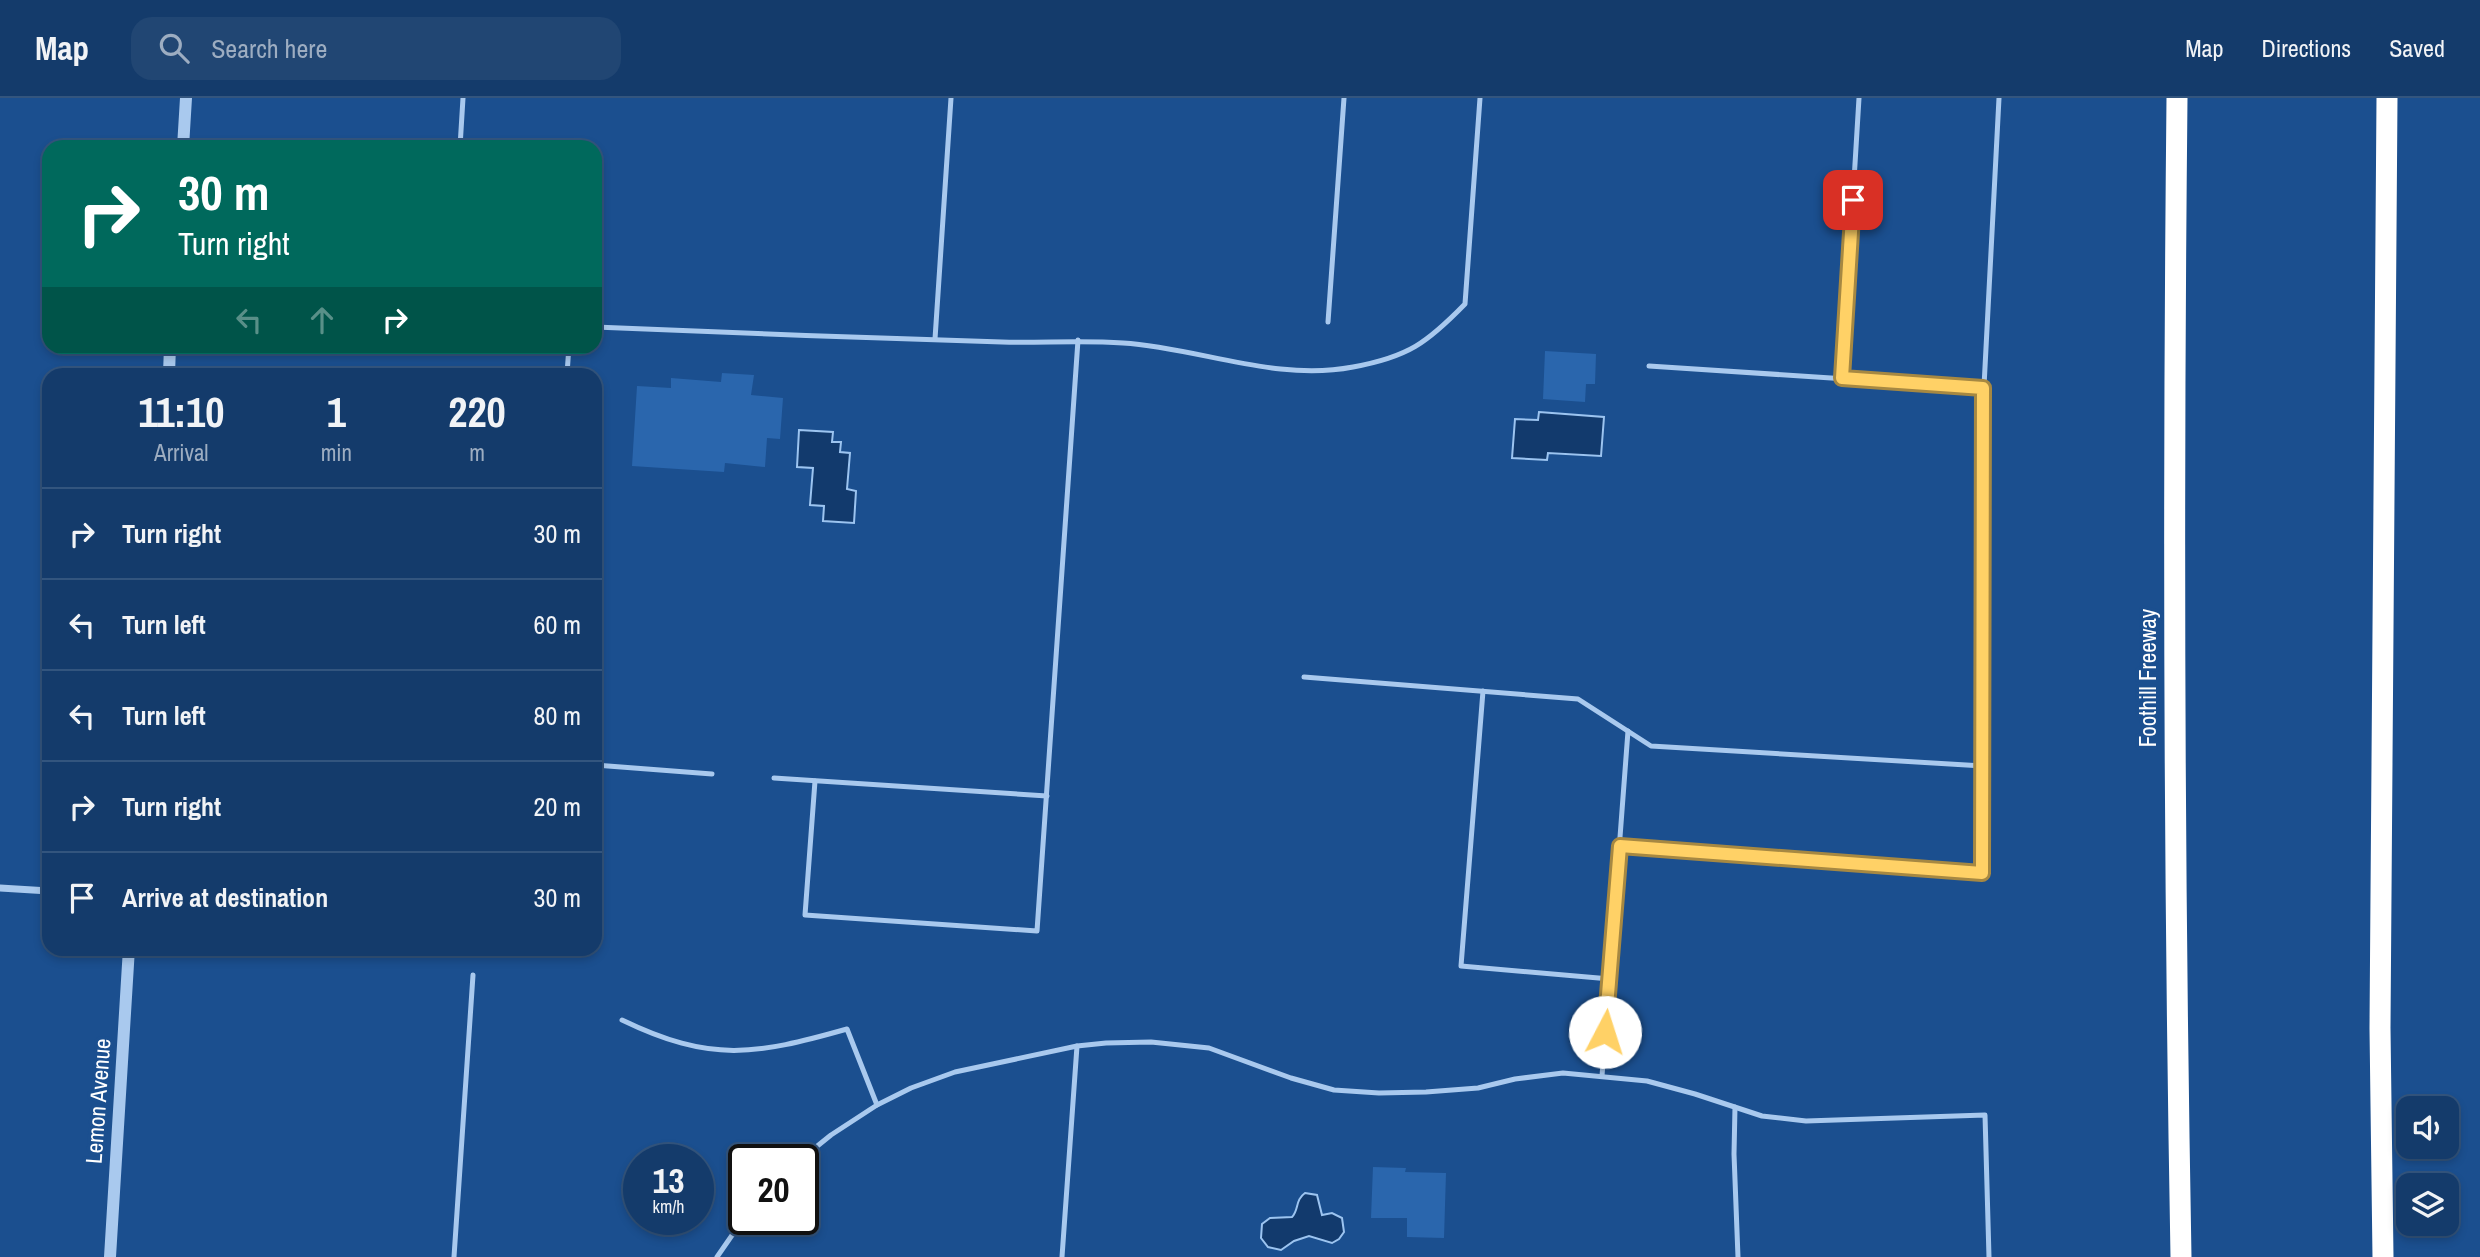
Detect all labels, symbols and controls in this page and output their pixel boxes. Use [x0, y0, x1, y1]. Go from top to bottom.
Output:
search box [131, 17, 621, 80]
text: Map [35, 26, 89, 70]
icon: search [155, 29, 193, 67]
text: Search here [211, 31, 327, 66]
text: Map [2185, 32, 2223, 64]
text: Directions [2261, 32, 2351, 64]
text: Saved [2389, 32, 2445, 64]
text: 30 m [178, 159, 270, 225]
icon: right [63, 168, 154, 259]
pin [1823, 170, 1883, 230]
icon: arrive [1834, 181, 1872, 219]
text: Turn right [178, 222, 290, 265]
icon: left [230, 301, 268, 339]
icon: ahead [303, 301, 341, 339]
icon: right [376, 301, 414, 339]
text: 11:10 [138, 384, 224, 440]
text: 1 [327, 384, 346, 440]
text: 220 [448, 384, 506, 440]
text: Arrival [154, 437, 209, 468]
text: min [321, 437, 352, 468]
text: m [469, 437, 485, 468]
icon: right [63, 515, 101, 553]
text: Turn right [122, 516, 221, 551]
text: 30 m [534, 516, 581, 551]
icon: left [63, 606, 101, 644]
text: Turn left [122, 607, 206, 642]
text: 60 m [534, 607, 581, 642]
street label: Foothill Freeway [2132, 608, 2163, 747]
icon: left [63, 697, 101, 735]
text: Turn left [122, 698, 206, 733]
text: 80 m [534, 698, 581, 733]
icon: right [63, 788, 101, 826]
text: Turn right [122, 789, 221, 824]
text: 20 m [534, 789, 581, 824]
icon: arrive [63, 879, 101, 917]
text: Arrive at destination [122, 880, 328, 915]
text: 30 m [534, 880, 581, 915]
position arrow [1568, 995, 1642, 1069]
street label: Lemon Avenue [78, 1037, 117, 1165]
map controls [2396, 1096, 2459, 1236]
button: sound [2396, 1096, 2459, 1159]
speed limit sign: 20 [728, 1144, 819, 1235]
text: 13 [653, 1157, 684, 1204]
button: layers [2396, 1173, 2459, 1236]
text: km/h [653, 1194, 685, 1219]

